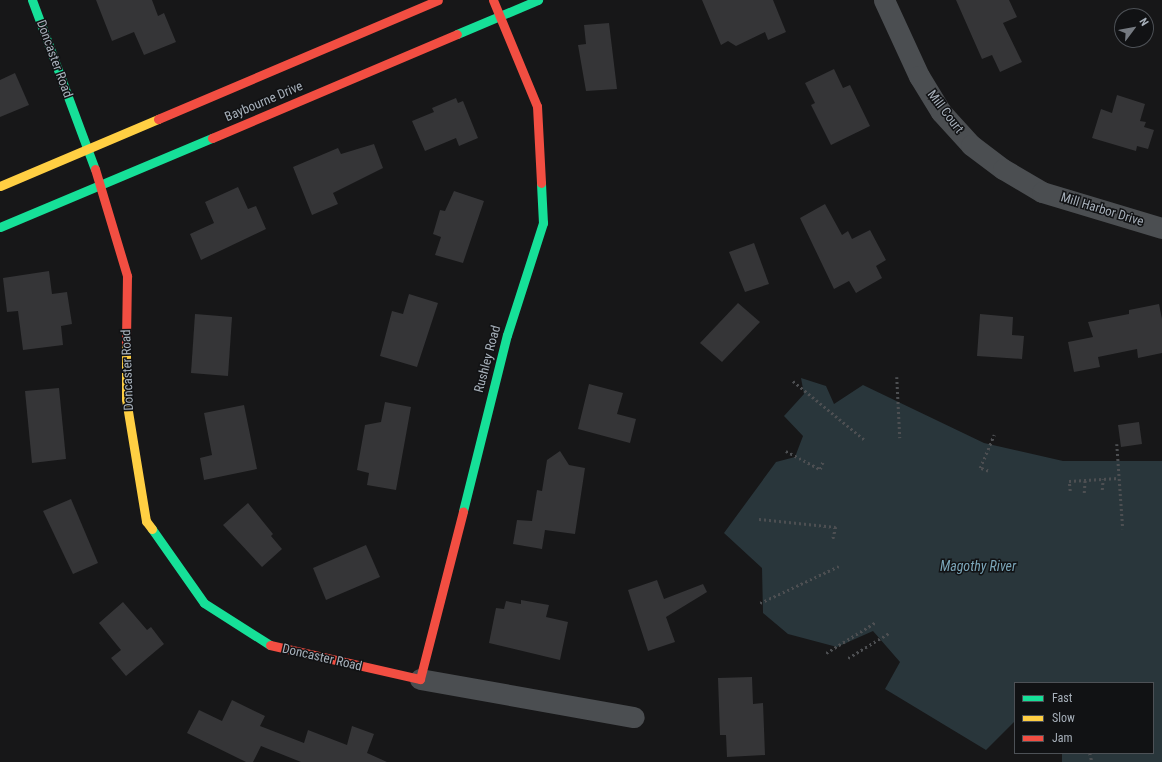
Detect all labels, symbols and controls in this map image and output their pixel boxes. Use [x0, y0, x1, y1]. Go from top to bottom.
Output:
north arrow [1114, 8, 1154, 48]
text: N [1136, 16, 1151, 28]
street label: Doncaster Road [33, 18, 75, 100]
street label: Baybourne Drive [223, 79, 305, 125]
street label: Mill Court [924, 87, 966, 137]
street label: Mill Harbor Drive [1059, 190, 1145, 230]
street label: Rushley Road [472, 324, 504, 394]
street label: Doncaster Road [119, 329, 137, 411]
water label: Magothy River [940, 558, 1016, 574]
street label: Doncaster Road [281, 641, 363, 675]
legend [1014, 682, 1154, 754]
text: Fast [1052, 691, 1072, 705]
text: Slow [1052, 711, 1075, 725]
text: Jam [1052, 731, 1073, 745]

